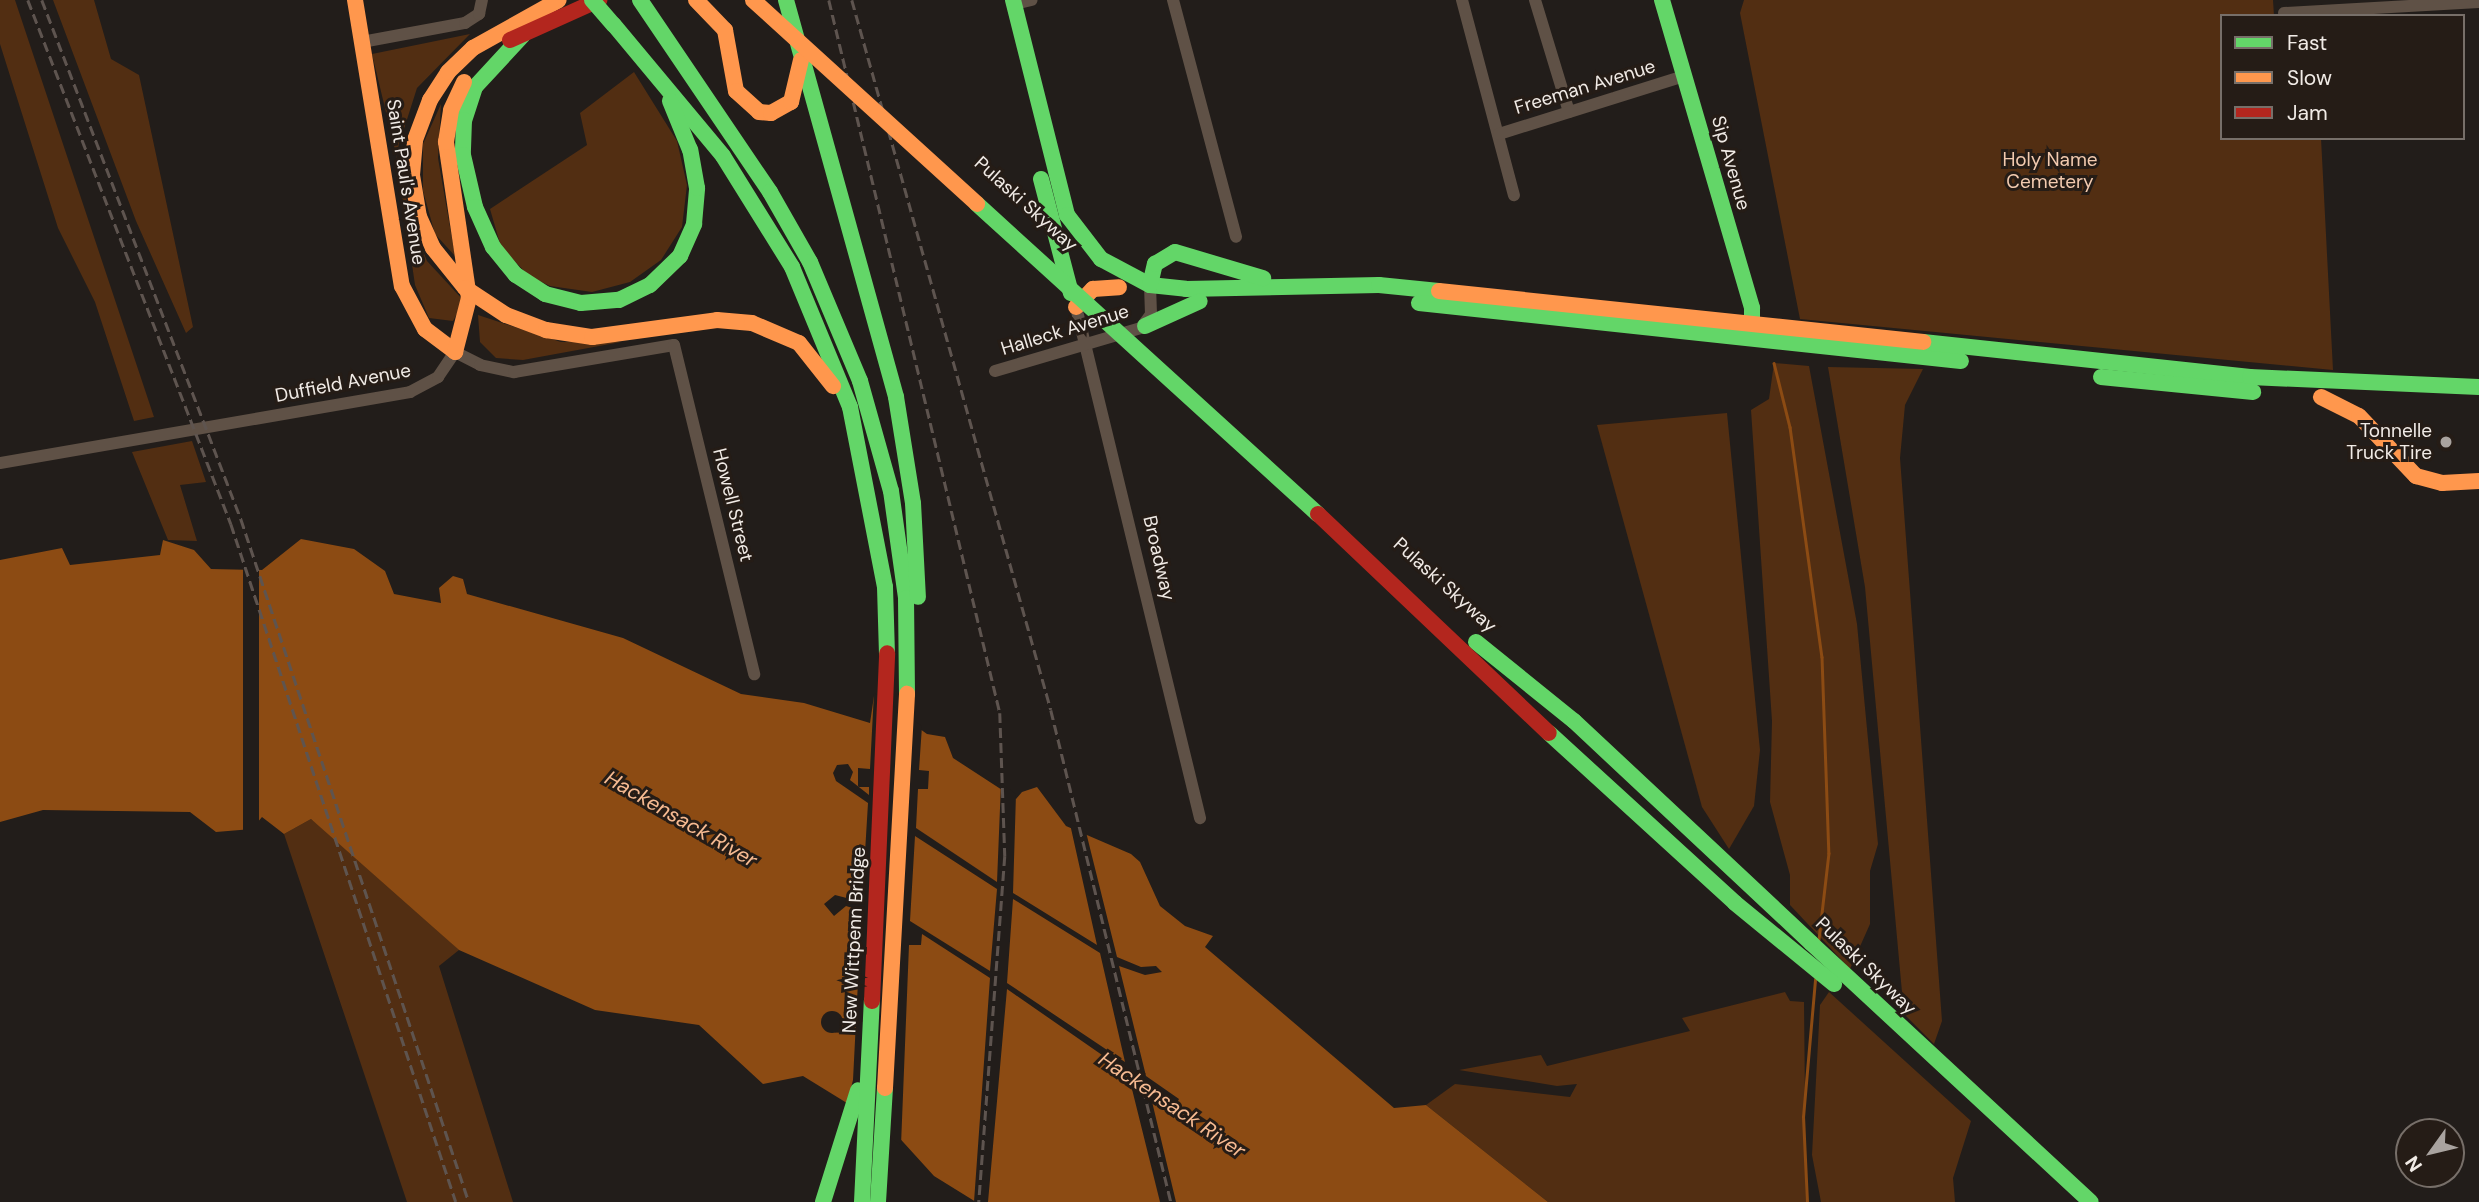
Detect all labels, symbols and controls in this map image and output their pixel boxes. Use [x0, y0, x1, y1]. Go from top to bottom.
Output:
legend [2220, 14, 2465, 140]
text: Fast [2287, 29, 2327, 57]
street label: Freeman Avenue [1512, 55, 1658, 119]
text: Slow [2287, 64, 2332, 92]
street label: Saint Paul's Avenue [382, 97, 430, 267]
text: Jam [2287, 99, 2328, 127]
street label: Sip Avenue [1707, 113, 1755, 213]
park label: Holy Name Cemetery [2002, 149, 2098, 193]
street label: Pulaski Skyway [970, 152, 1082, 256]
street label: Halleck Avenue [998, 300, 1132, 360]
street label: Duffield Avenue [273, 359, 413, 407]
place label: Tonnelle Truck Tire [2346, 420, 2432, 464]
marker: Tonnelle Truck Tire [2438, 434, 2454, 450]
street label: Howell Street [708, 446, 758, 564]
street label: Broadway [1138, 513, 1180, 603]
street label: Pulaski Skyway [1389, 533, 1501, 637]
water label: Hackensack River [600, 765, 762, 873]
street label: New Wittpenn Bridge [838, 846, 870, 1034]
street label: Pulaski Skyway [1811, 912, 1921, 1020]
water label: Hackensack River [1094, 1047, 1250, 1163]
north arrow [2395, 1118, 2465, 1188]
text: N [2400, 1151, 2428, 1177]

